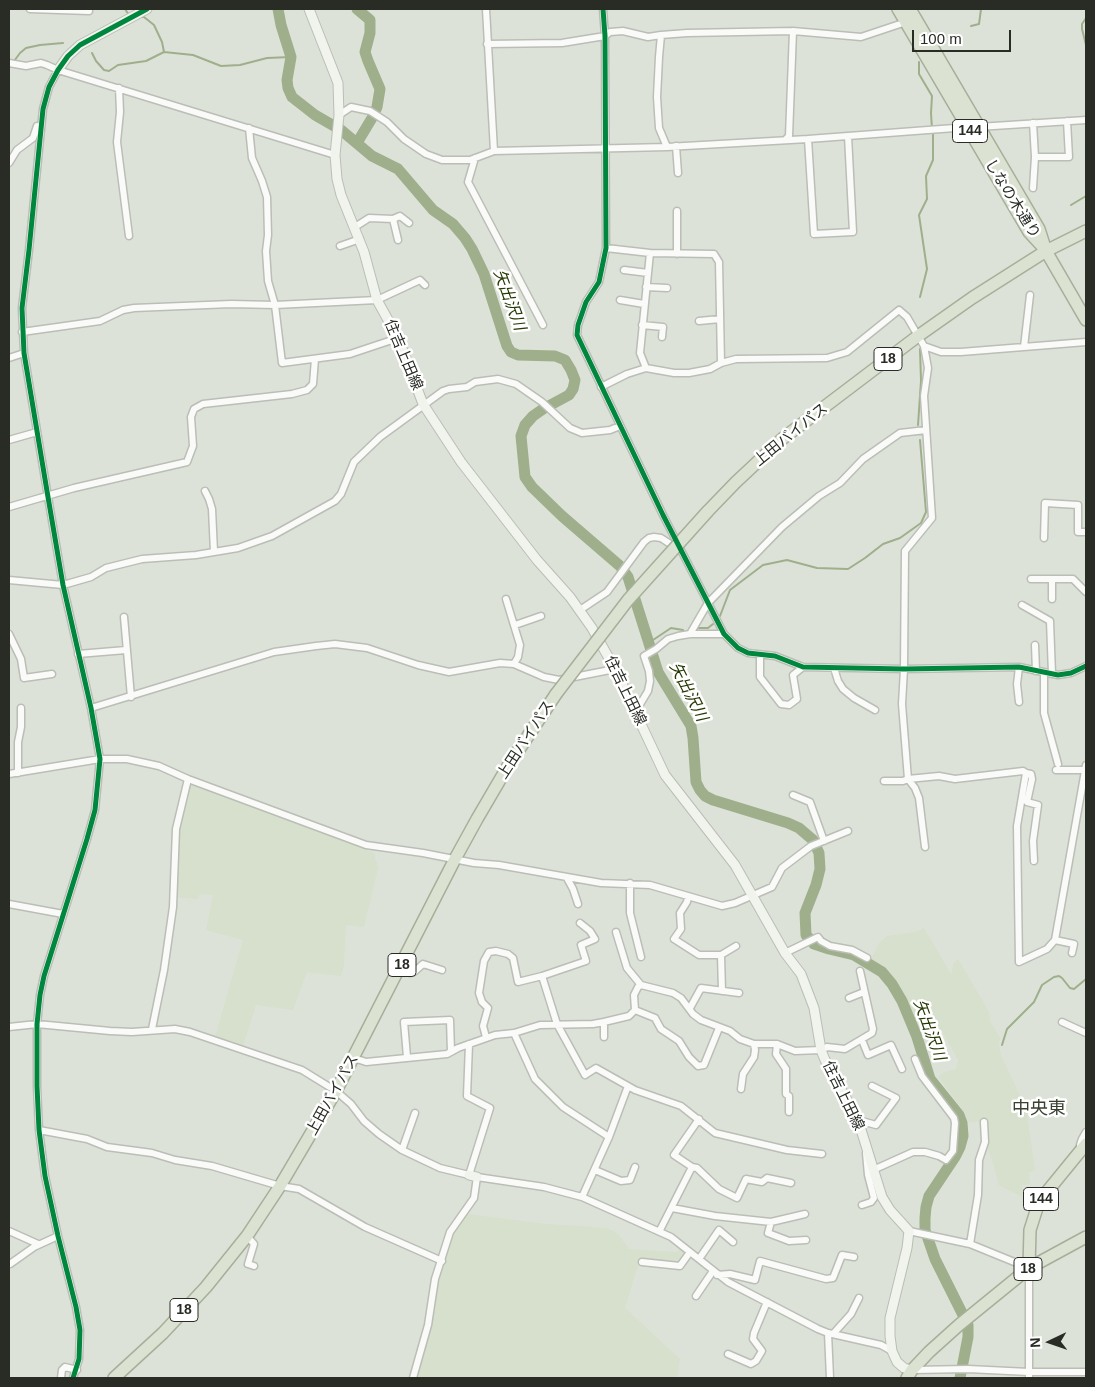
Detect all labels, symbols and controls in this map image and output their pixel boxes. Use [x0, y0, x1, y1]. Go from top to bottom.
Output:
scale bar [915, 20, 1014, 52]
text: 100 m [920, 30, 962, 47]
road number: 144 [952, 120, 988, 142]
street label: しなの木通り [981, 156, 1043, 242]
water label: 矢出沢川 [489, 267, 529, 333]
street label: 住吉上田線 [380, 317, 426, 393]
road number: 18 [874, 348, 902, 370]
street label: 上田バイパス [750, 400, 832, 470]
street label: 住吉上田線 [600, 653, 650, 729]
water label: 矢出沢川 [665, 659, 711, 725]
street label: 上田バイパス [494, 697, 558, 783]
road number: 18 [388, 954, 416, 976]
water label: 矢出沢川 [909, 997, 949, 1063]
street label: 上田バイパス [303, 1051, 363, 1139]
street label: 住吉上田線 [818, 1058, 868, 1134]
district label: 中央東 [1012, 1098, 1066, 1120]
road number: 144 [1024, 1188, 1058, 1210]
road number: 18 [1014, 1258, 1042, 1280]
road number: 18 [170, 1298, 198, 1322]
north arrow [1025, 1317, 1075, 1367]
text: N [1027, 1337, 1043, 1348]

